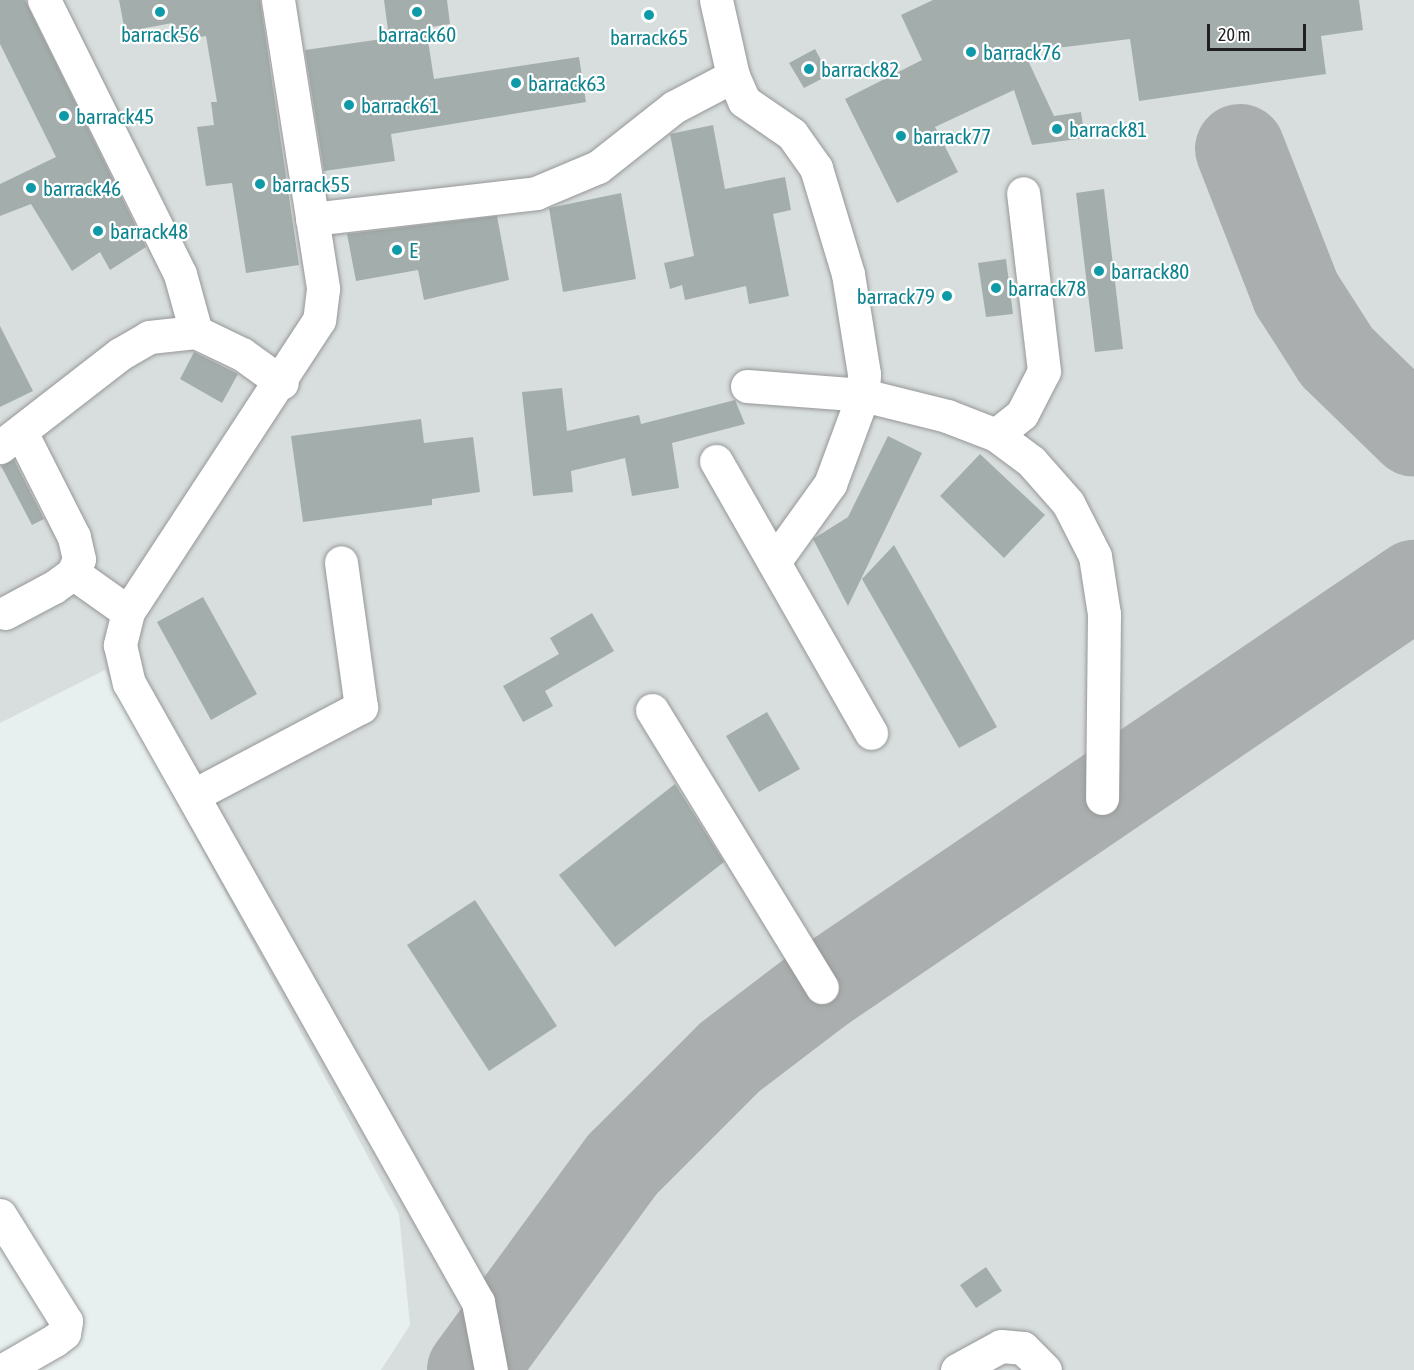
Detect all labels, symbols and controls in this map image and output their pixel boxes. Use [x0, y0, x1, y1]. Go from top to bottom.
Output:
marker: barrack56 [153, 5, 167, 19]
marker: barrack60 [410, 5, 424, 19]
marker: barrack65 [642, 8, 656, 22]
scale bar [1210, 12, 1309, 50]
place label: barrack56 [121, 21, 199, 47]
place label: barrack60 [378, 21, 456, 47]
place label: barrack65 [610, 24, 688, 50]
text: 20 m [1218, 24, 1250, 45]
place label: barrack76 [983, 39, 1061, 65]
marker: barrack76 [964, 45, 978, 59]
place label: barrack82 [821, 56, 899, 82]
marker: barrack82 [802, 62, 816, 76]
place label: barrack63 [528, 70, 606, 96]
marker: barrack63 [509, 76, 523, 90]
place label: barrack61 [361, 92, 439, 118]
marker: barrack61 [342, 98, 356, 112]
place label: barrack45 [76, 103, 154, 129]
marker: barrack45 [57, 109, 71, 123]
place label: barrack81 [1069, 116, 1147, 142]
marker: barrack81 [1050, 122, 1064, 136]
place label: barrack77 [913, 123, 991, 149]
marker: barrack77 [894, 129, 908, 143]
place label: barrack55 [272, 171, 350, 197]
place label: barrack46 [43, 175, 121, 201]
marker: barrack55 [253, 177, 267, 191]
marker: barrack46 [24, 181, 38, 195]
place label: barrack48 [110, 218, 188, 244]
marker: barrack48 [91, 224, 105, 238]
place label: E [409, 237, 418, 263]
marker: E [390, 243, 404, 257]
place label: barrack80 [1111, 258, 1189, 284]
marker: barrack80 [1092, 264, 1106, 278]
place label: barrack78 [1008, 275, 1086, 301]
marker: barrack78 [989, 281, 1003, 295]
place label: barrack79 [857, 283, 935, 309]
marker: barrack79 [940, 289, 954, 303]

